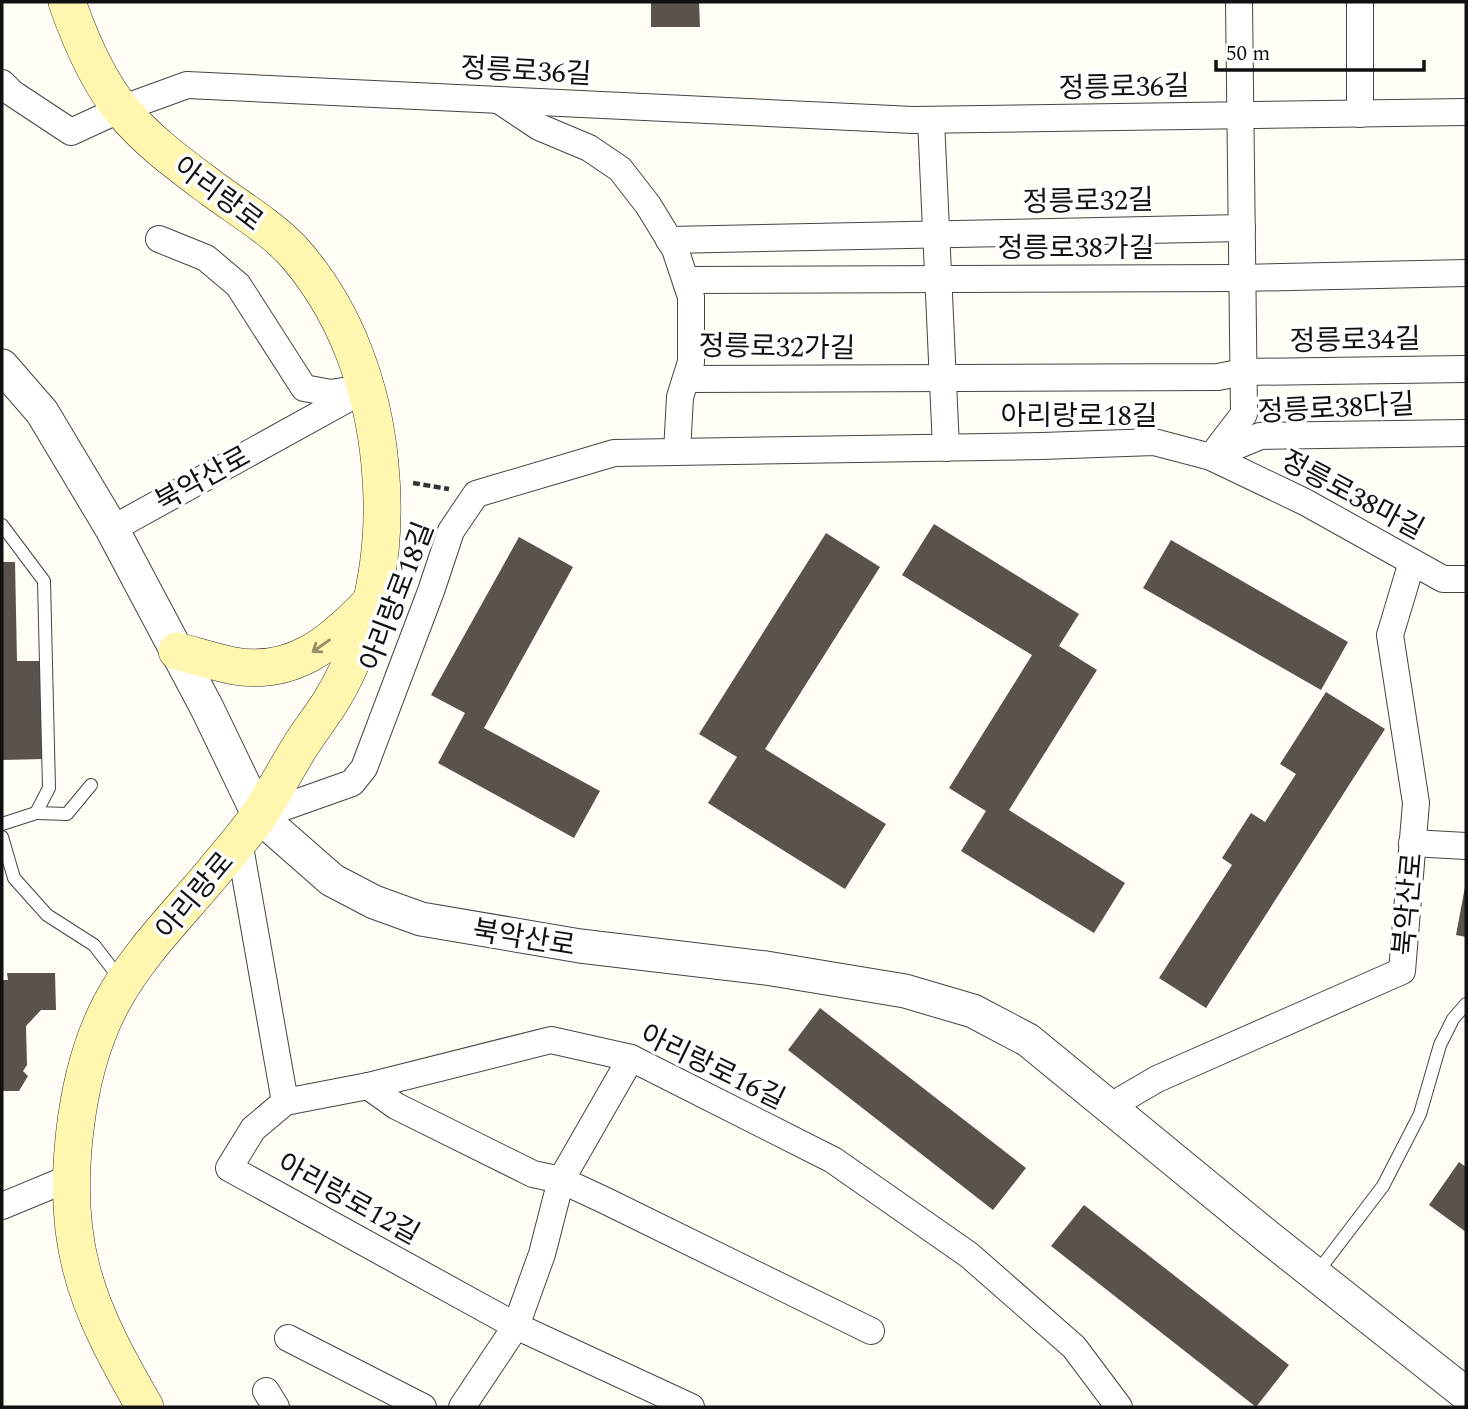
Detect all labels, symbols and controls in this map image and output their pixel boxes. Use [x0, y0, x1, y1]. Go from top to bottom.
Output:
scale bar [1216, 28, 1424, 72]
text: 50 m [1226, 38, 1270, 70]
street label: 정릉로36길 [459, 47, 592, 96]
street label: 정릉로36길 [1058, 65, 1190, 110]
street label: 아리랑로 [164, 146, 272, 242]
street label: 정릉로32길 [1022, 179, 1154, 224]
street label: 정릉로38가길 [998, 227, 1154, 270]
street label: 정릉로34길 [1289, 318, 1421, 363]
street label: 정릉로32가길 [698, 325, 856, 370]
street label: 정릉로38다길 [1257, 383, 1416, 434]
street label: 아리랑로18길 [1001, 395, 1157, 438]
street label: 북악산로 [147, 436, 258, 523]
street label: 정릉로38마길 [1273, 440, 1432, 551]
street label: 아리랑로18길 [349, 516, 446, 677]
one-way arrow [312, 639, 331, 653]
street label: 아리랑로 [146, 843, 245, 949]
street label: 북악산로 [1383, 851, 1434, 957]
street label: 북악산로 [470, 909, 578, 968]
street label: 아리랑로16길 [632, 1014, 792, 1121]
street label: 아리랑로12길 [269, 1142, 427, 1256]

